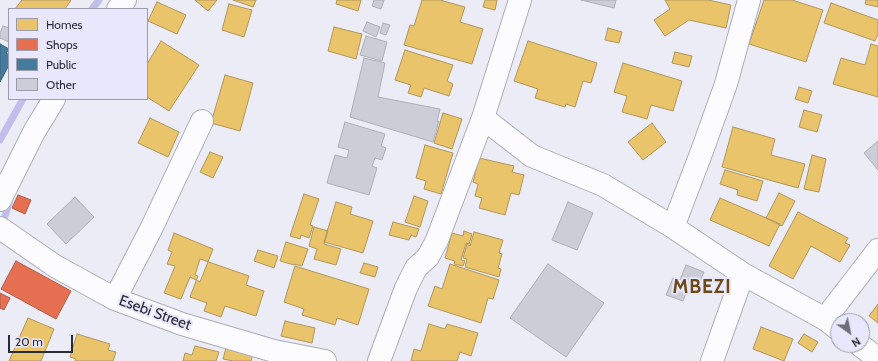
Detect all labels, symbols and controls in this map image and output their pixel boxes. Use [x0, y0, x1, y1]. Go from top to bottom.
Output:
legend [8, 8, 148, 100]
text: Homes [46, 17, 83, 32]
text: Shops [46, 37, 78, 52]
text: Public [46, 57, 77, 72]
text: Other [46, 77, 76, 92]
district label: MBEZI [672, 276, 732, 298]
street label: Esebi Street [116, 292, 194, 334]
north arrow [830, 313, 870, 353]
scale bar [10, 327, 75, 353]
text: 20 m [15, 334, 43, 349]
text: N [849, 334, 863, 350]

